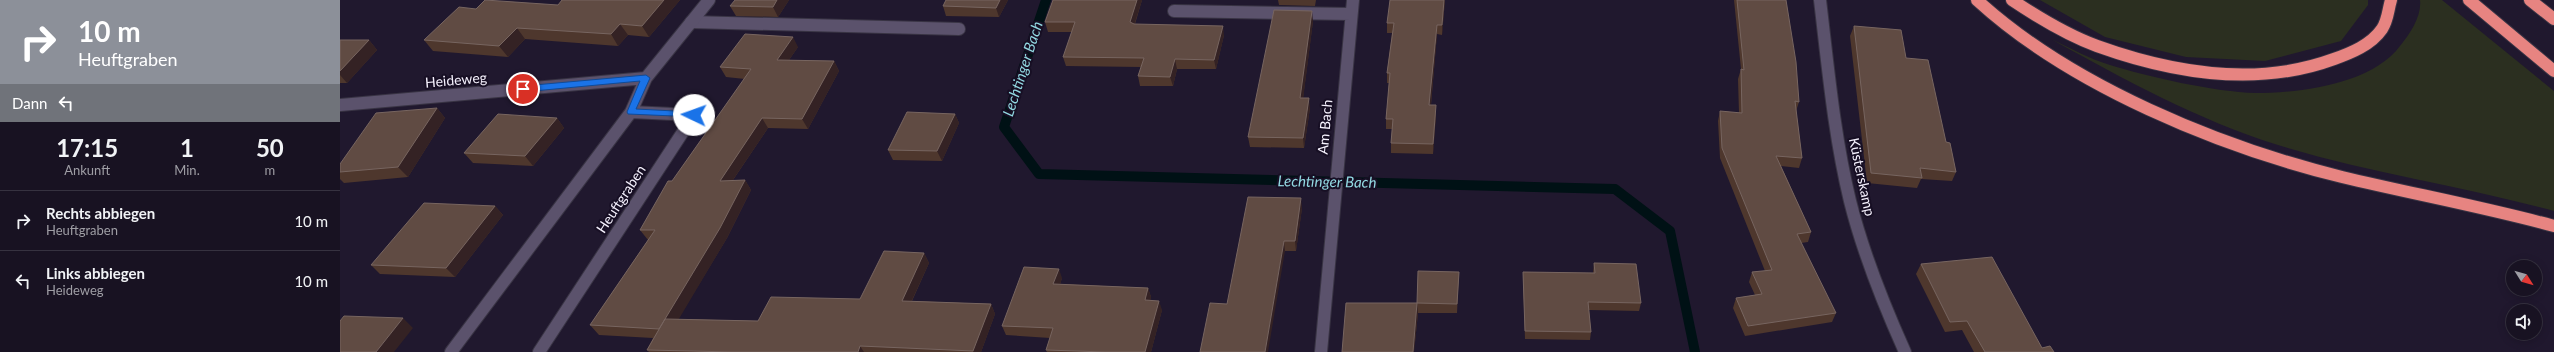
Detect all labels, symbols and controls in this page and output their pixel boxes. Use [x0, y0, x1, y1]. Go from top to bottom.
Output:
text: 10 m [78, 14, 141, 48]
icon: right [12, 16, 64, 68]
water label: Lechtinger Bach [998, 19, 1046, 119]
text: Heuftgraben [78, 48, 178, 70]
street label: Heideweg [424, 68, 488, 91]
pin [506, 72, 540, 106]
icon: arrive [512, 78, 534, 100]
icon: left [55, 92, 77, 114]
text: Dann [12, 94, 47, 112]
position arrow [673, 94, 715, 136]
street label: Am Bach [1314, 99, 1335, 155]
text: 17:15 [56, 133, 118, 162]
text: 1 [180, 133, 194, 162]
text: 50 [256, 133, 284, 162]
street label: Küsterskamp [1846, 136, 1879, 218]
text: Ankunft [64, 162, 110, 178]
text: Min. [174, 162, 200, 178]
text: m [264, 162, 275, 178]
street label: Heuftgraben [592, 162, 649, 236]
water label: Lechtinger Bach [1277, 171, 1377, 191]
text: Rechts abbiegen [46, 204, 155, 222]
icon: right [12, 210, 34, 232]
text: 10 m [294, 212, 328, 230]
text: Heuftgraben [46, 222, 118, 238]
north arrow [2506, 260, 2542, 296]
map controls [2506, 260, 2542, 340]
text: Links abbiegen [46, 264, 145, 282]
icon: left [12, 270, 34, 292]
text: 10 m [294, 272, 328, 290]
text: Heideweg [46, 282, 104, 298]
button: sound [2506, 304, 2542, 340]

